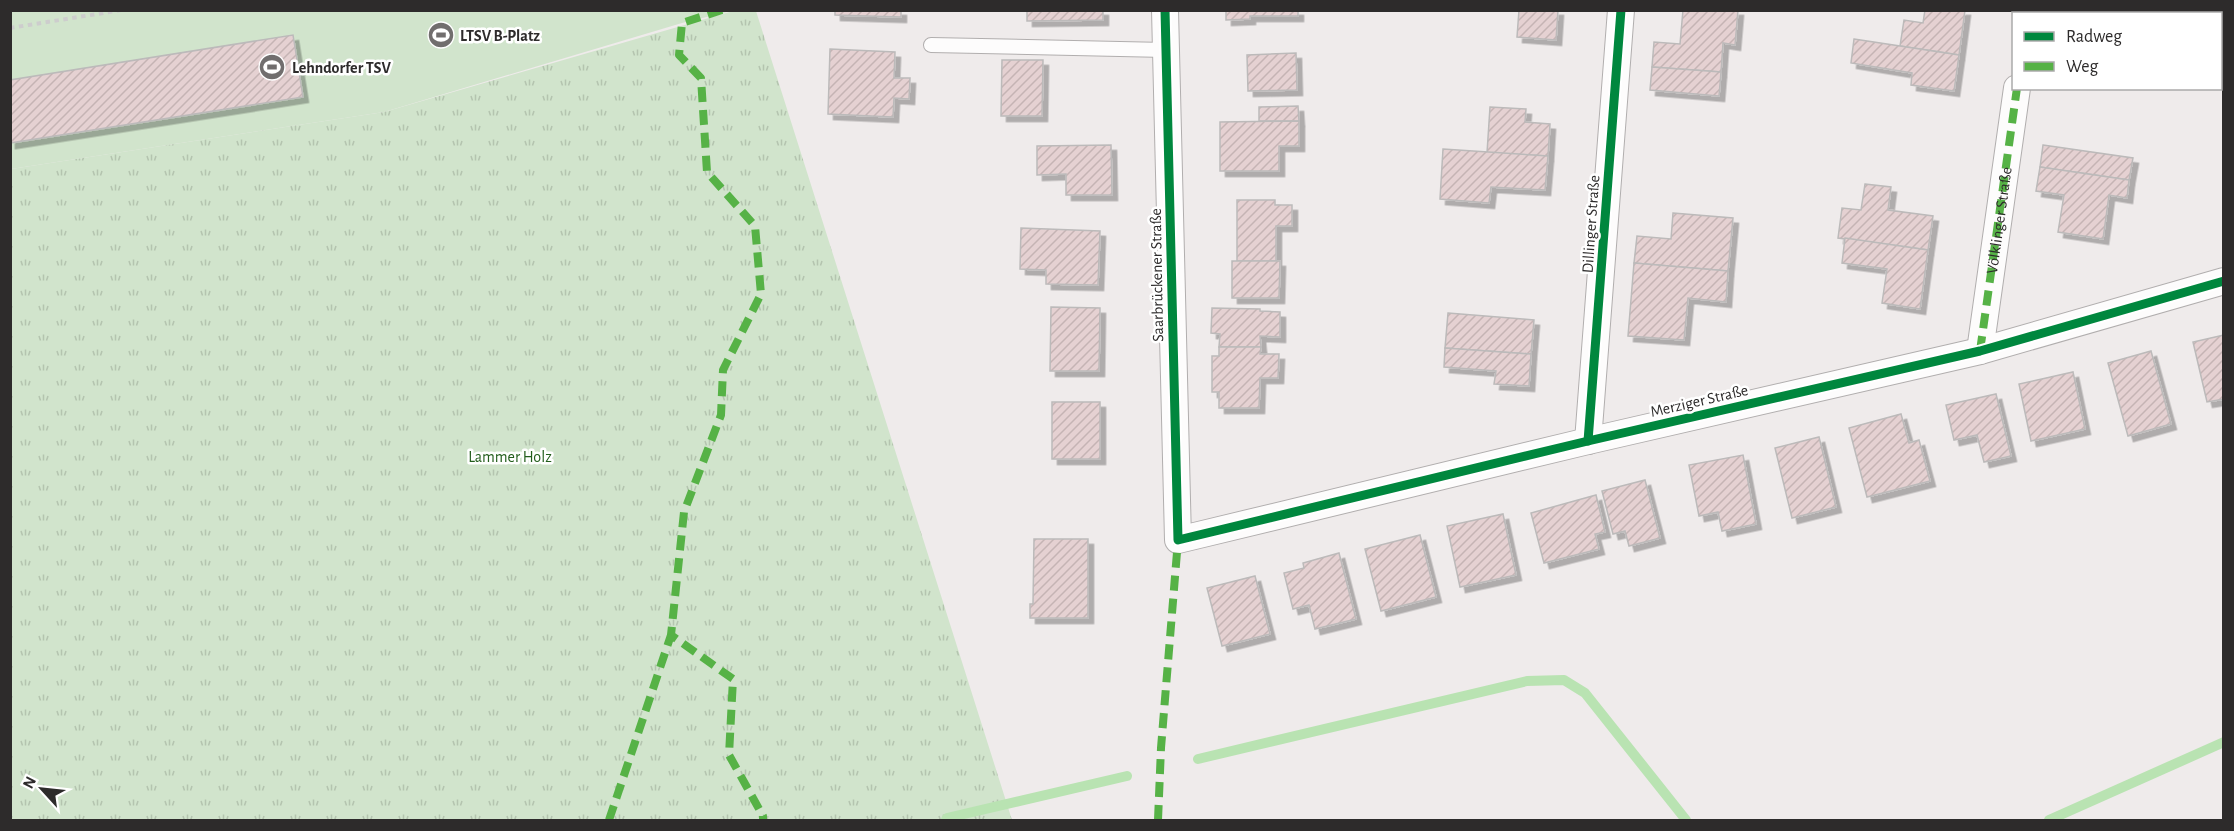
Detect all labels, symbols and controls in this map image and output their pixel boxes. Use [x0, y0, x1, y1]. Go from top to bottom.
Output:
legend [2012, 12, 2222, 90]
sports icon: LTSV B-Platz [426, 20, 456, 50]
place label: LTSV B-Platz [460, 28, 540, 44]
text: Radweg [2066, 28, 2122, 46]
sports icon: Lehndorfer TSV [257, 52, 287, 82]
text: Weg [2066, 58, 2098, 76]
place label: Lehndorfer TSV [292, 60, 391, 76]
street label: Völklinger Straße [1984, 166, 2015, 275]
street label: Dillinger Straße [1580, 174, 1602, 274]
street label: Saarbrückener Straße [1148, 208, 1166, 342]
street label: Merziger Straße [1649, 382, 1750, 420]
park label: Lammer Holz [468, 449, 552, 465]
north arrow [12, 759, 72, 819]
text: N [20, 774, 39, 791]

